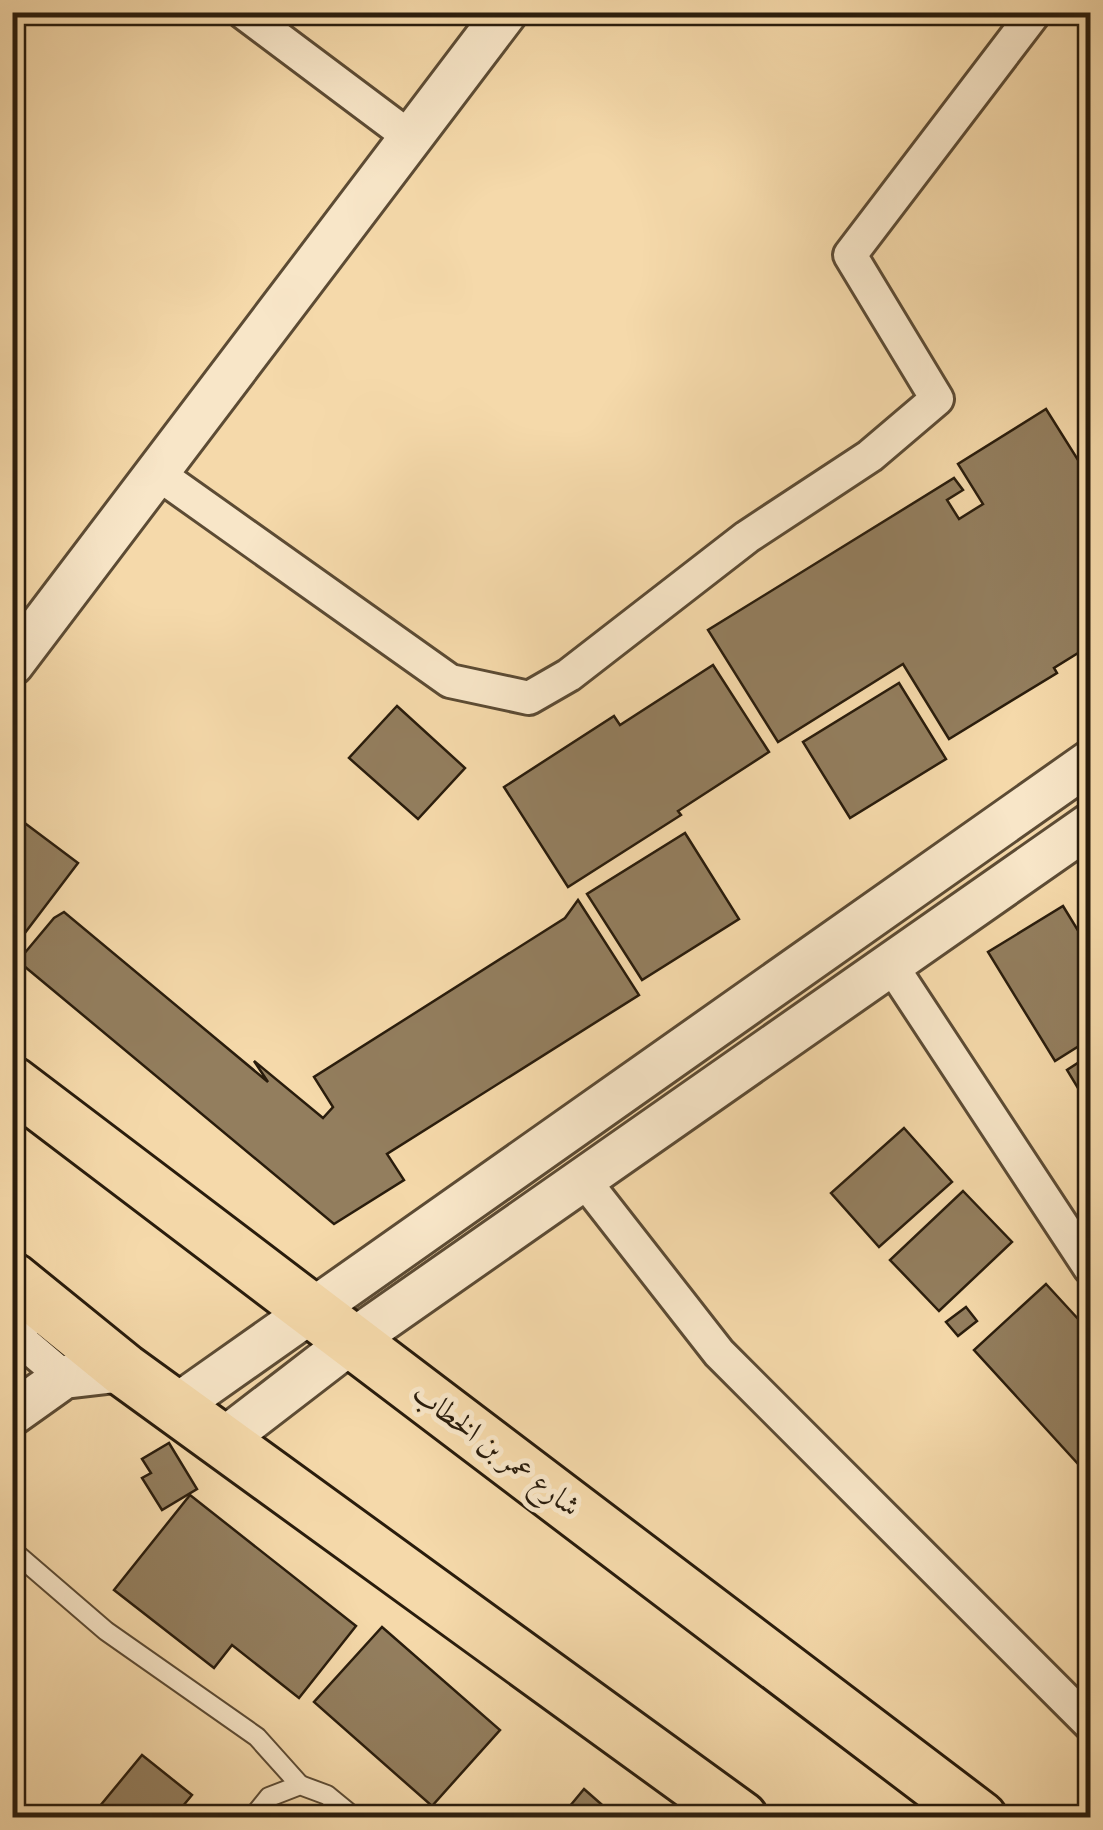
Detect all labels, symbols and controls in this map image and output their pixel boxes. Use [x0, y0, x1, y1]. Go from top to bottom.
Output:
street label: شارع عمر بن الخطاب [401, 1374, 588, 1530]

